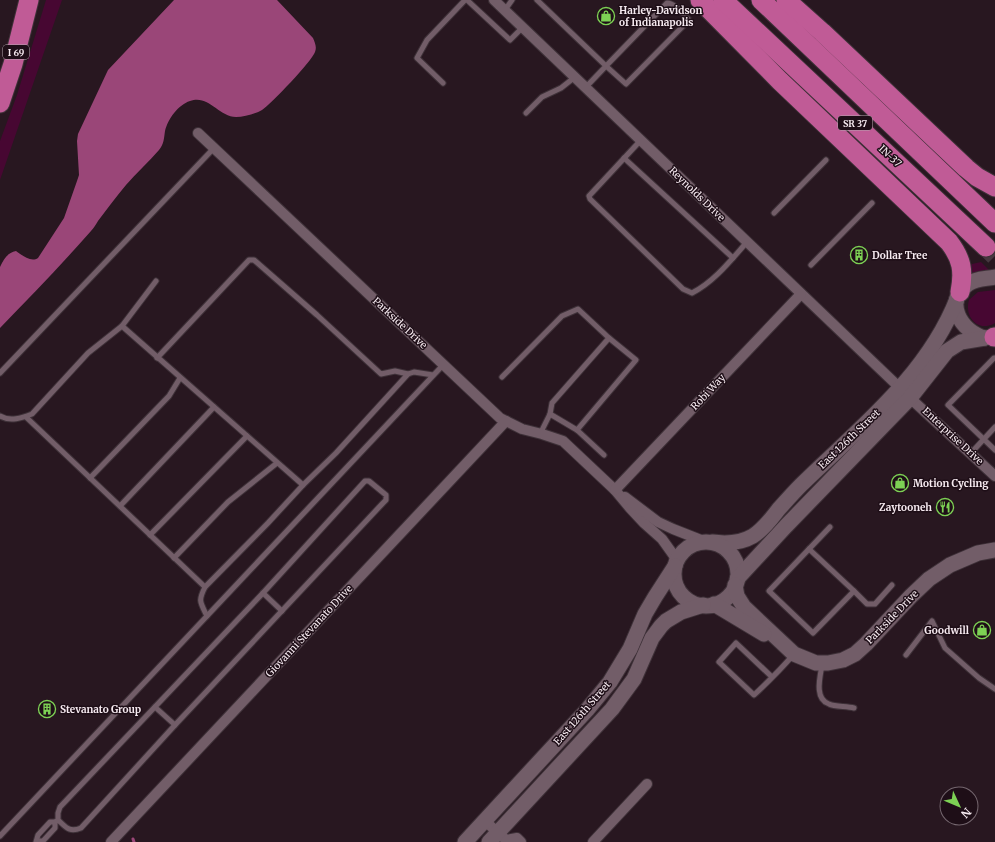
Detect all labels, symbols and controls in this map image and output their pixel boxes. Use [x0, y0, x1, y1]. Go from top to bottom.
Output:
place label: Harley-Davidson of Indianapolis [619, 4, 703, 29]
shop icon: Harley-Davidson of Indianapolis [596, 6, 616, 26]
road number: I 69 [3, 45, 29, 59]
road number: SR 37 [838, 116, 872, 130]
street label: IN-37 [876, 142, 904, 170]
street label: Reynolds Drive [666, 164, 728, 224]
building icon: Dollar Tree [849, 245, 869, 265]
place label: Dollar Tree [872, 249, 928, 262]
street label: Parkside Drive [370, 294, 430, 352]
street label: Robi Way [688, 371, 728, 413]
street label: Enterprise Drive [920, 404, 986, 468]
street label: East 126th Street [815, 406, 883, 472]
shop icon: Motion Cycling [890, 473, 910, 493]
place label: Motion Cycling [913, 477, 989, 490]
restaurant icon: Zaytooneh [935, 497, 955, 517]
place label: Zaytooneh [879, 501, 932, 514]
street label: Giovanni Stevanato Drive [263, 582, 355, 680]
street label: Parkside Drive [863, 587, 921, 647]
shop icon: Goodwill [972, 620, 992, 640]
place label: Goodwill [924, 624, 970, 637]
street label: East 126th Street [551, 678, 613, 748]
building icon: Stevanato Group [37, 699, 57, 719]
place label: Stevanato Group [60, 703, 142, 716]
north arrow [939, 786, 979, 826]
text: N [958, 805, 974, 821]

